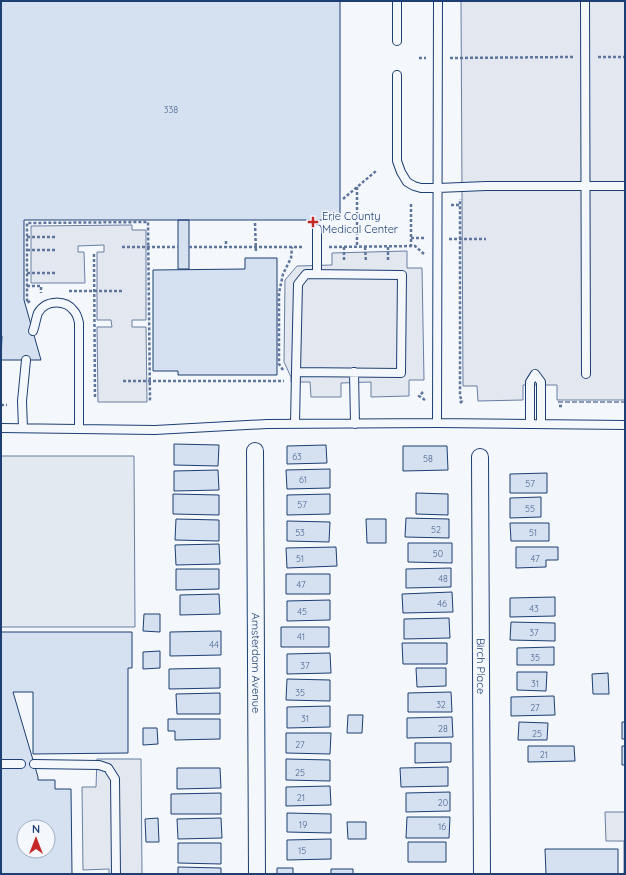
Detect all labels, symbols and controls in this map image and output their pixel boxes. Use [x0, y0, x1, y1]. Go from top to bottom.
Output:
house number: 338 [164, 104, 178, 115]
place label: Erie County Medical Center [322, 209, 399, 236]
marker: Erie County Medical Center [307, 216, 319, 228]
house number: 63 [292, 451, 302, 462]
house number: 58 [423, 453, 433, 464]
house number: 61 [299, 474, 307, 485]
house number: 57 [525, 478, 535, 489]
house number: 57 [297, 499, 307, 510]
house number: 55 [525, 503, 535, 514]
house number: 52 [431, 524, 441, 535]
house number: 53 [295, 527, 305, 538]
house number: 51 [529, 527, 537, 538]
house number: 50 [433, 548, 443, 559]
house number: 51 [296, 553, 304, 564]
house number: 47 [530, 553, 540, 564]
house number: 48 [438, 573, 448, 584]
house number: 47 [296, 579, 306, 590]
house number: 46 [437, 598, 447, 609]
house number: 43 [529, 603, 539, 614]
house number: 45 [297, 606, 307, 617]
street label: Amsterdam Avenue [249, 613, 263, 713]
house number: 37 [529, 627, 539, 638]
house number: 41 [297, 631, 305, 642]
street label: Birch Place [474, 638, 488, 694]
house number: 44 [209, 639, 219, 650]
house number: 35 [530, 652, 540, 663]
house number: 37 [300, 660, 310, 671]
house number: 31 [531, 678, 539, 689]
house number: 35 [295, 687, 305, 698]
house number: 32 [436, 699, 446, 710]
house number: 27 [530, 702, 540, 713]
house number: 31 [301, 713, 309, 724]
house number: 28 [438, 723, 448, 734]
house number: 25 [532, 728, 542, 739]
house number: 27 [295, 739, 305, 750]
house number: 21 [540, 749, 548, 760]
house number: 25 [295, 767, 305, 778]
house number: 21 [297, 792, 305, 803]
house number: 20 [438, 797, 448, 808]
north arrow [16, 819, 56, 859]
house number: 19 [299, 819, 307, 830]
house number: 16 [438, 821, 446, 832]
text: N [32, 822, 40, 836]
house number: 15 [298, 845, 306, 856]

